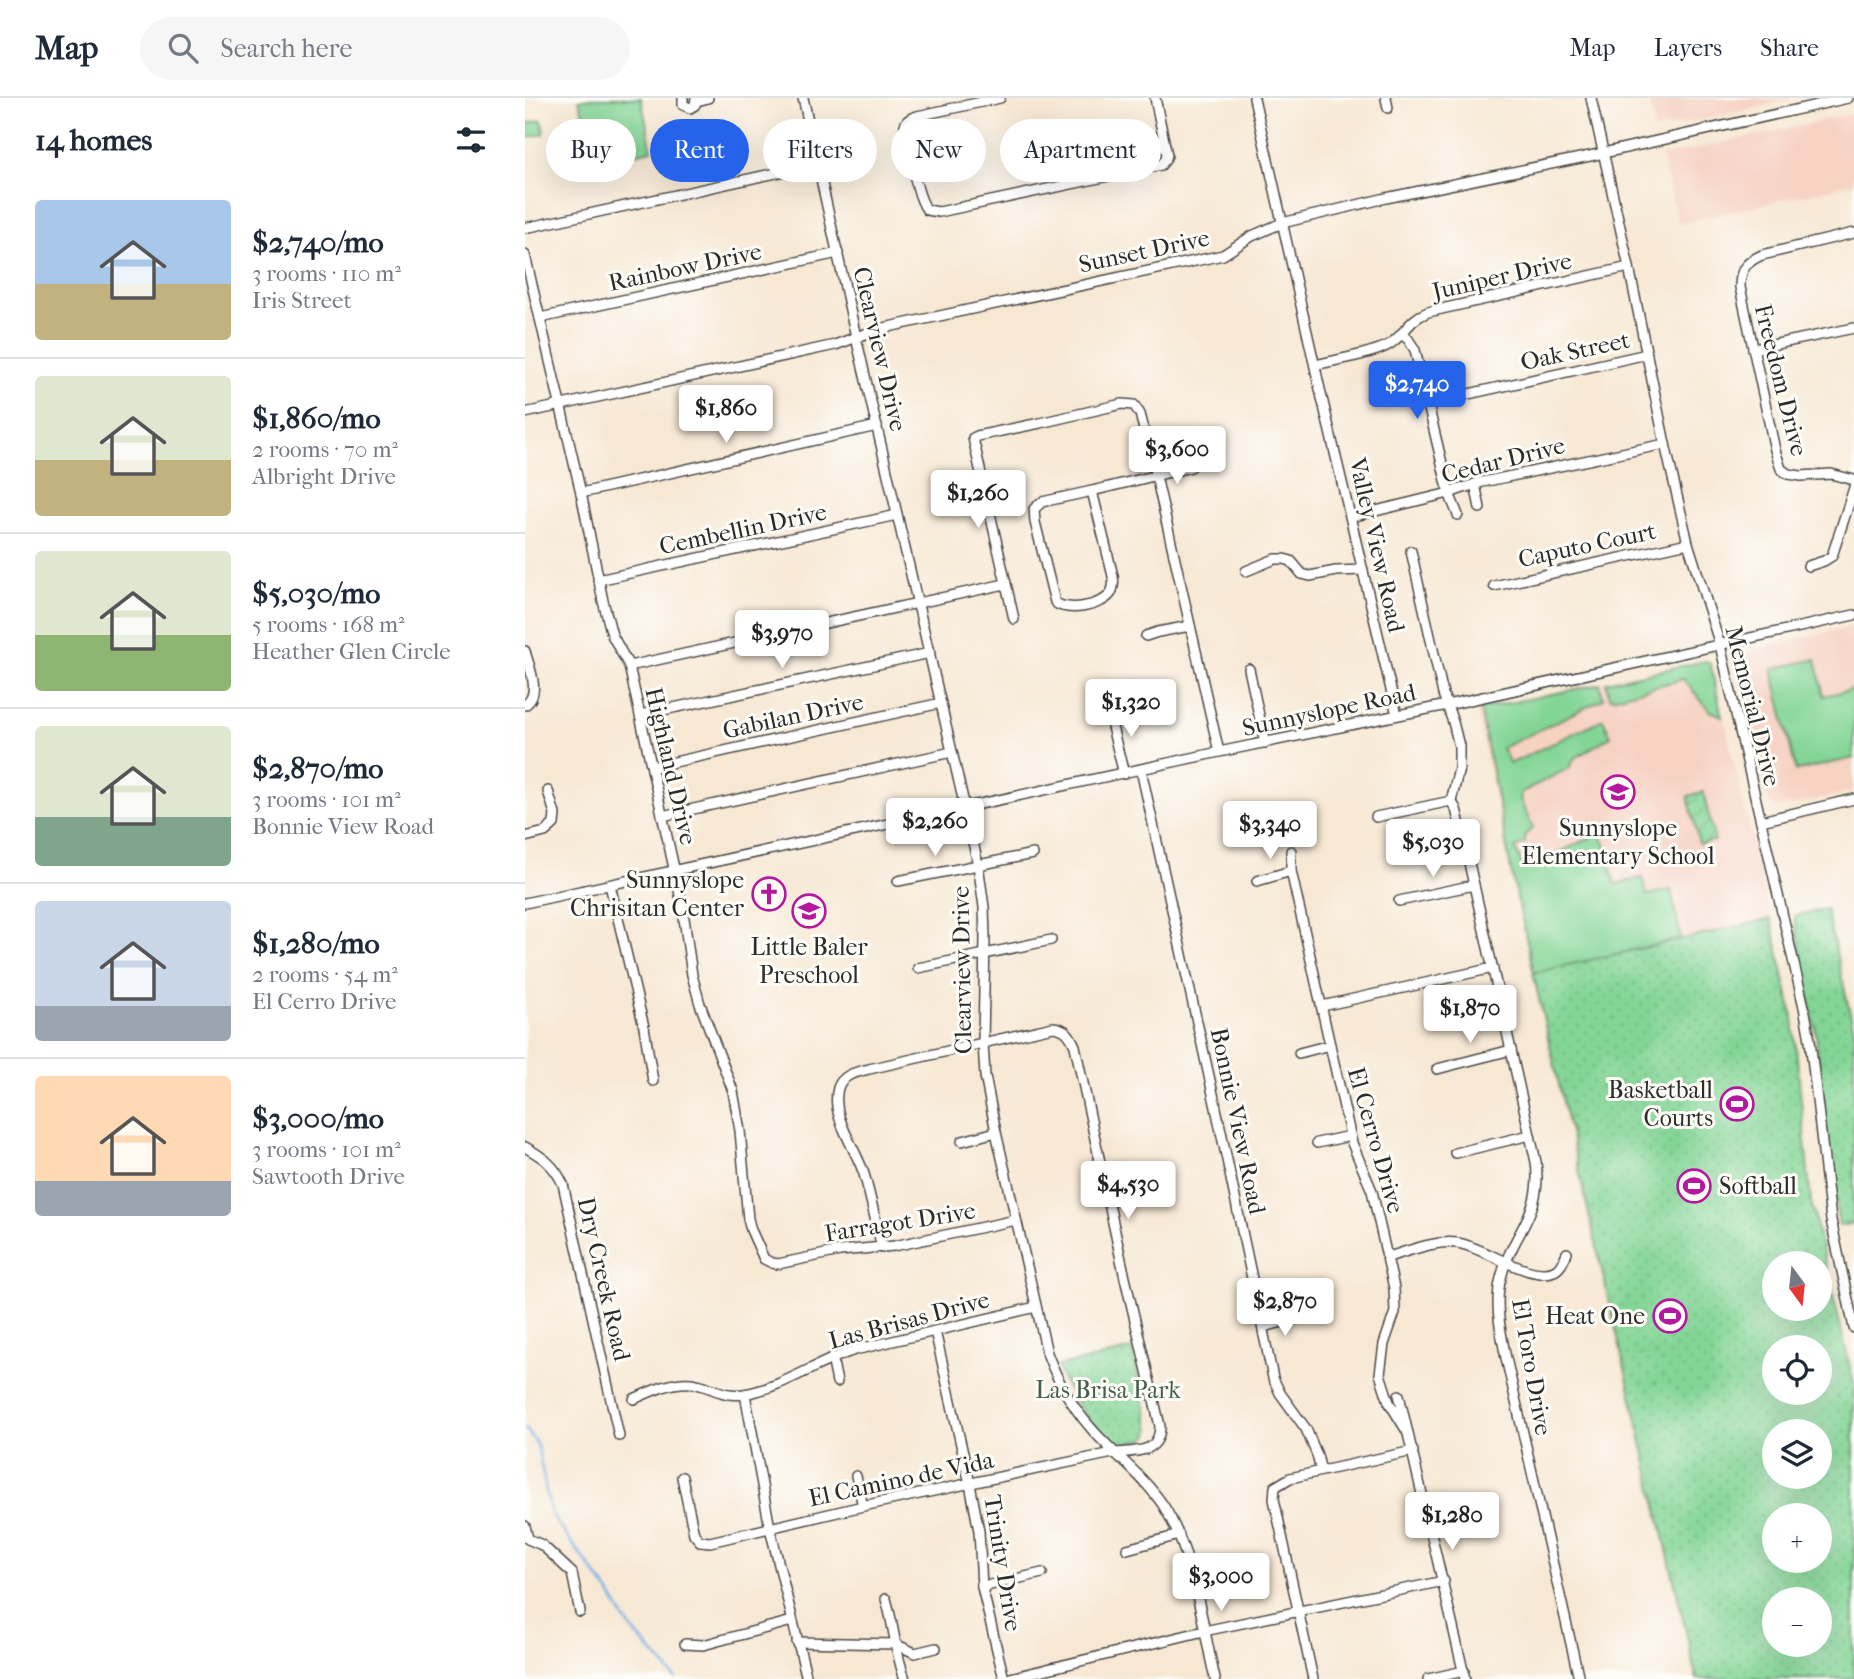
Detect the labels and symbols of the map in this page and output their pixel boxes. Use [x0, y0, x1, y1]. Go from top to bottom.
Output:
street label: Sunset Drive [1076, 223, 1212, 279]
street label: Rainbow Drive [606, 237, 764, 297]
street label: Juniper Drive [1428, 246, 1575, 306]
street label: Clearview Drive [847, 264, 913, 434]
street label: Freedom Drive [1749, 301, 1813, 459]
street label: Oak Street [1518, 326, 1633, 376]
pin: $2,740 [1360, 362, 1474, 421]
pin: $1,860 [669, 386, 783, 445]
pin: $3,600 [1120, 426, 1234, 486]
street label: Cedar Drive [1438, 431, 1568, 489]
street label: Valley View Road [1343, 454, 1411, 636]
pin: $1,260 [921, 470, 1035, 530]
street label: Cembellin Drive [657, 498, 829, 560]
street label: Caputo Court [1516, 517, 1659, 573]
pin: $3,970 [725, 610, 839, 670]
street label: Memorial Drive [1720, 623, 1786, 789]
street label: Sunnyslope Road [1240, 678, 1419, 742]
pin: $1,320 [1074, 680, 1188, 739]
street label: Highland Drive [639, 685, 703, 848]
street label: Gabilan Drive [720, 687, 866, 745]
school or university icon: Sunnyslope Elementary School [1599, 773, 1637, 811]
pin: $2,260 [878, 798, 992, 858]
pin: $3,340 [1213, 802, 1327, 861]
place label: Sunnyslope Elementary School [1521, 814, 1715, 870]
pin: $5,030 [1376, 820, 1490, 879]
place label: Sunnyslope Chrisitan Center [570, 866, 745, 922]
church icon: Sunnyslope Chrisitan Center [750, 875, 788, 913]
street label: Clearview Drive [947, 886, 977, 1054]
school or university icon: Little Baler Preschool [790, 892, 828, 930]
place label: Little Baler Preschool [750, 933, 868, 989]
pin: $1,870 [1413, 986, 1527, 1045]
street label: Bonnie View Road [1205, 1025, 1272, 1218]
street label: El Cerro Drive [1342, 1064, 1410, 1216]
place label: Basketball Courts [1608, 1076, 1713, 1132]
sports icon: Basketball Courts [1718, 1085, 1756, 1123]
pin: $4,530 [1071, 1162, 1185, 1221]
sports icon: Softball [1675, 1167, 1713, 1205]
place label: Softball [1719, 1172, 1797, 1200]
street label: Dry Creek Road [572, 1194, 637, 1364]
street label: Farragot Drive [822, 1196, 978, 1248]
north arrow [1762, 1251, 1832, 1321]
pin: $2,870 [1228, 1278, 1342, 1338]
street label: Las Brisas Drive [826, 1285, 993, 1355]
street label: El Toro Drive [1506, 1296, 1558, 1438]
sports icon: Heat One [1651, 1297, 1689, 1335]
place label: Heat One [1545, 1302, 1645, 1330]
park label: Las Brisa Park [1035, 1376, 1181, 1404]
street label: El Camino de Vida [806, 1446, 997, 1512]
pin: $1,280 [1395, 1492, 1509, 1552]
street label: Trinity Drive [978, 1493, 1028, 1633]
pin: $3,000 [1164, 1554, 1278, 1613]

